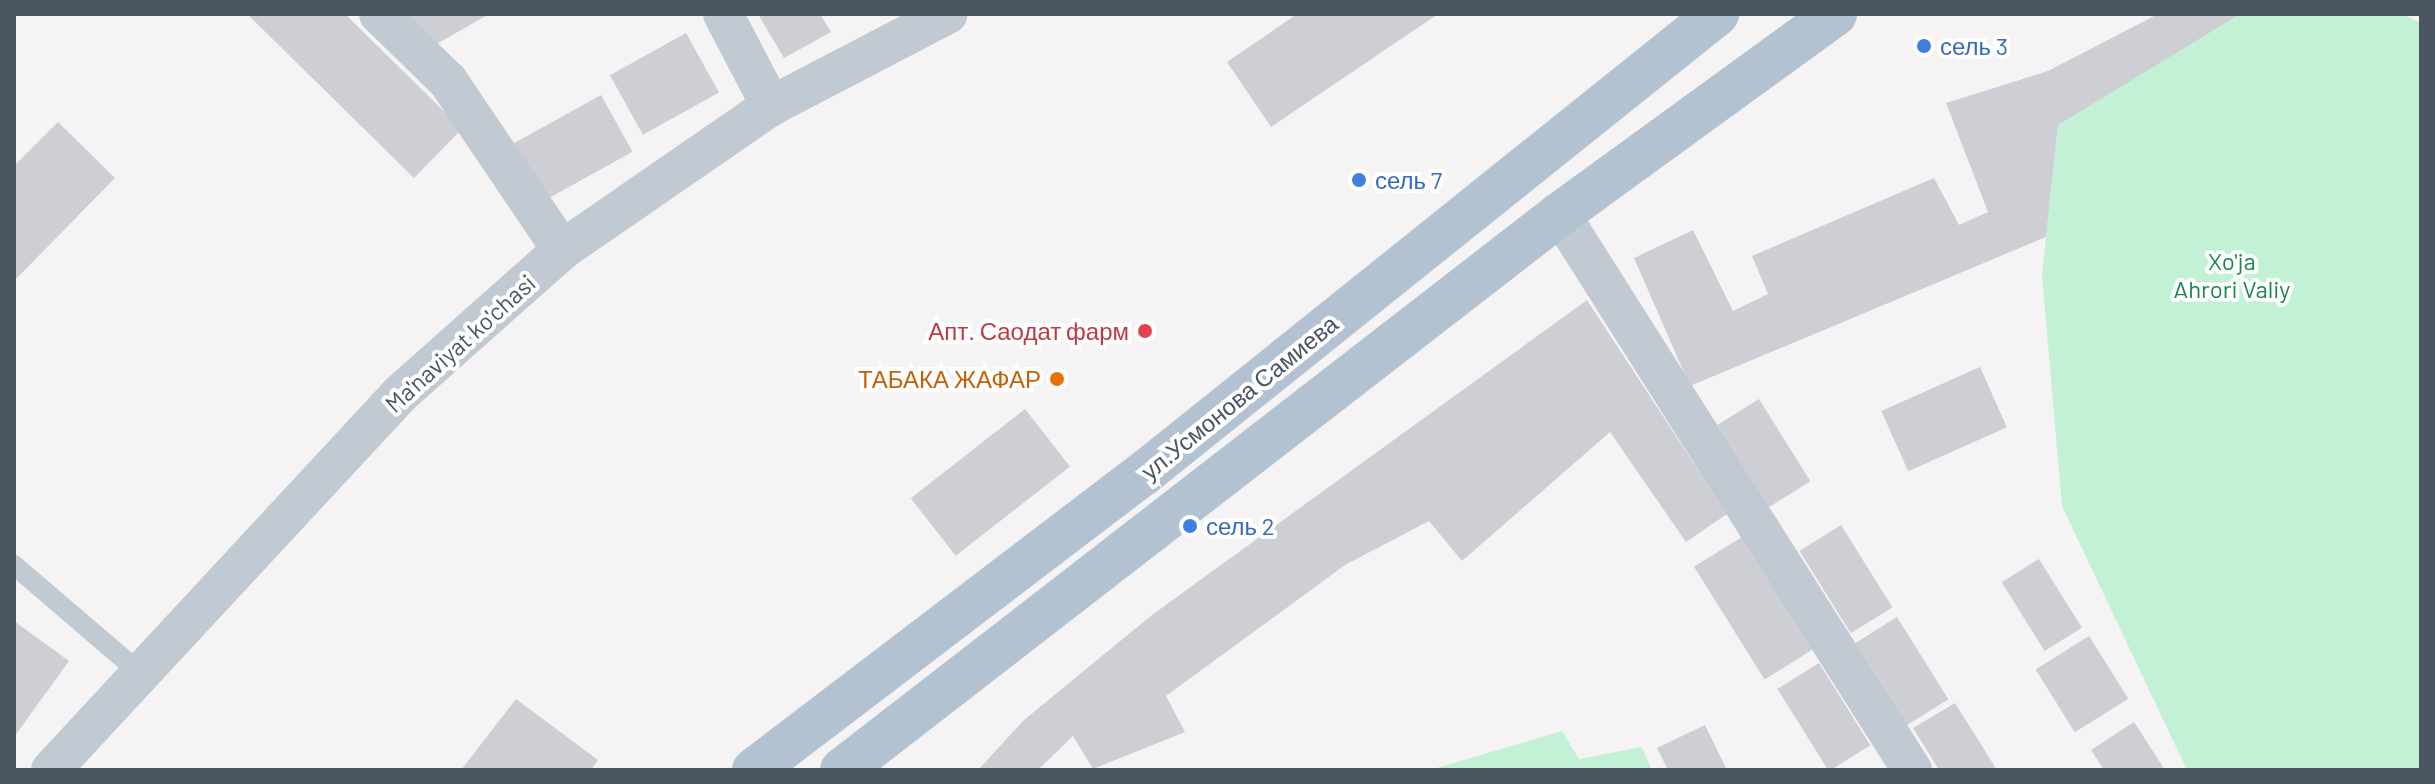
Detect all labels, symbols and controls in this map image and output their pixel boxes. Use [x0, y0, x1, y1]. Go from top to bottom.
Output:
place label: сель 3 [1940, 32, 2008, 60]
marker: сель 3 [1915, 37, 1933, 55]
place label: сель 7 [1375, 166, 1442, 194]
marker: сель 7 [1350, 171, 1368, 189]
park label: Xo'ja Ahrori Valiy [2174, 247, 2290, 303]
street label: Ma'naviyat ko'chasi [379, 268, 541, 418]
street label: ул.Усмонова Самиева [1135, 309, 1343, 485]
place label: Апт. Саодат фарм [928, 317, 1129, 345]
marker: Апт. Саодат фарм [1136, 322, 1154, 340]
place label: ТАБАКА ЖАФАР [858, 365, 1041, 393]
marker: ТАБАКА ЖАФАР [1048, 370, 1066, 388]
place label: сель 2 [1206, 512, 1275, 540]
marker: сель 2 [1181, 517, 1199, 535]

